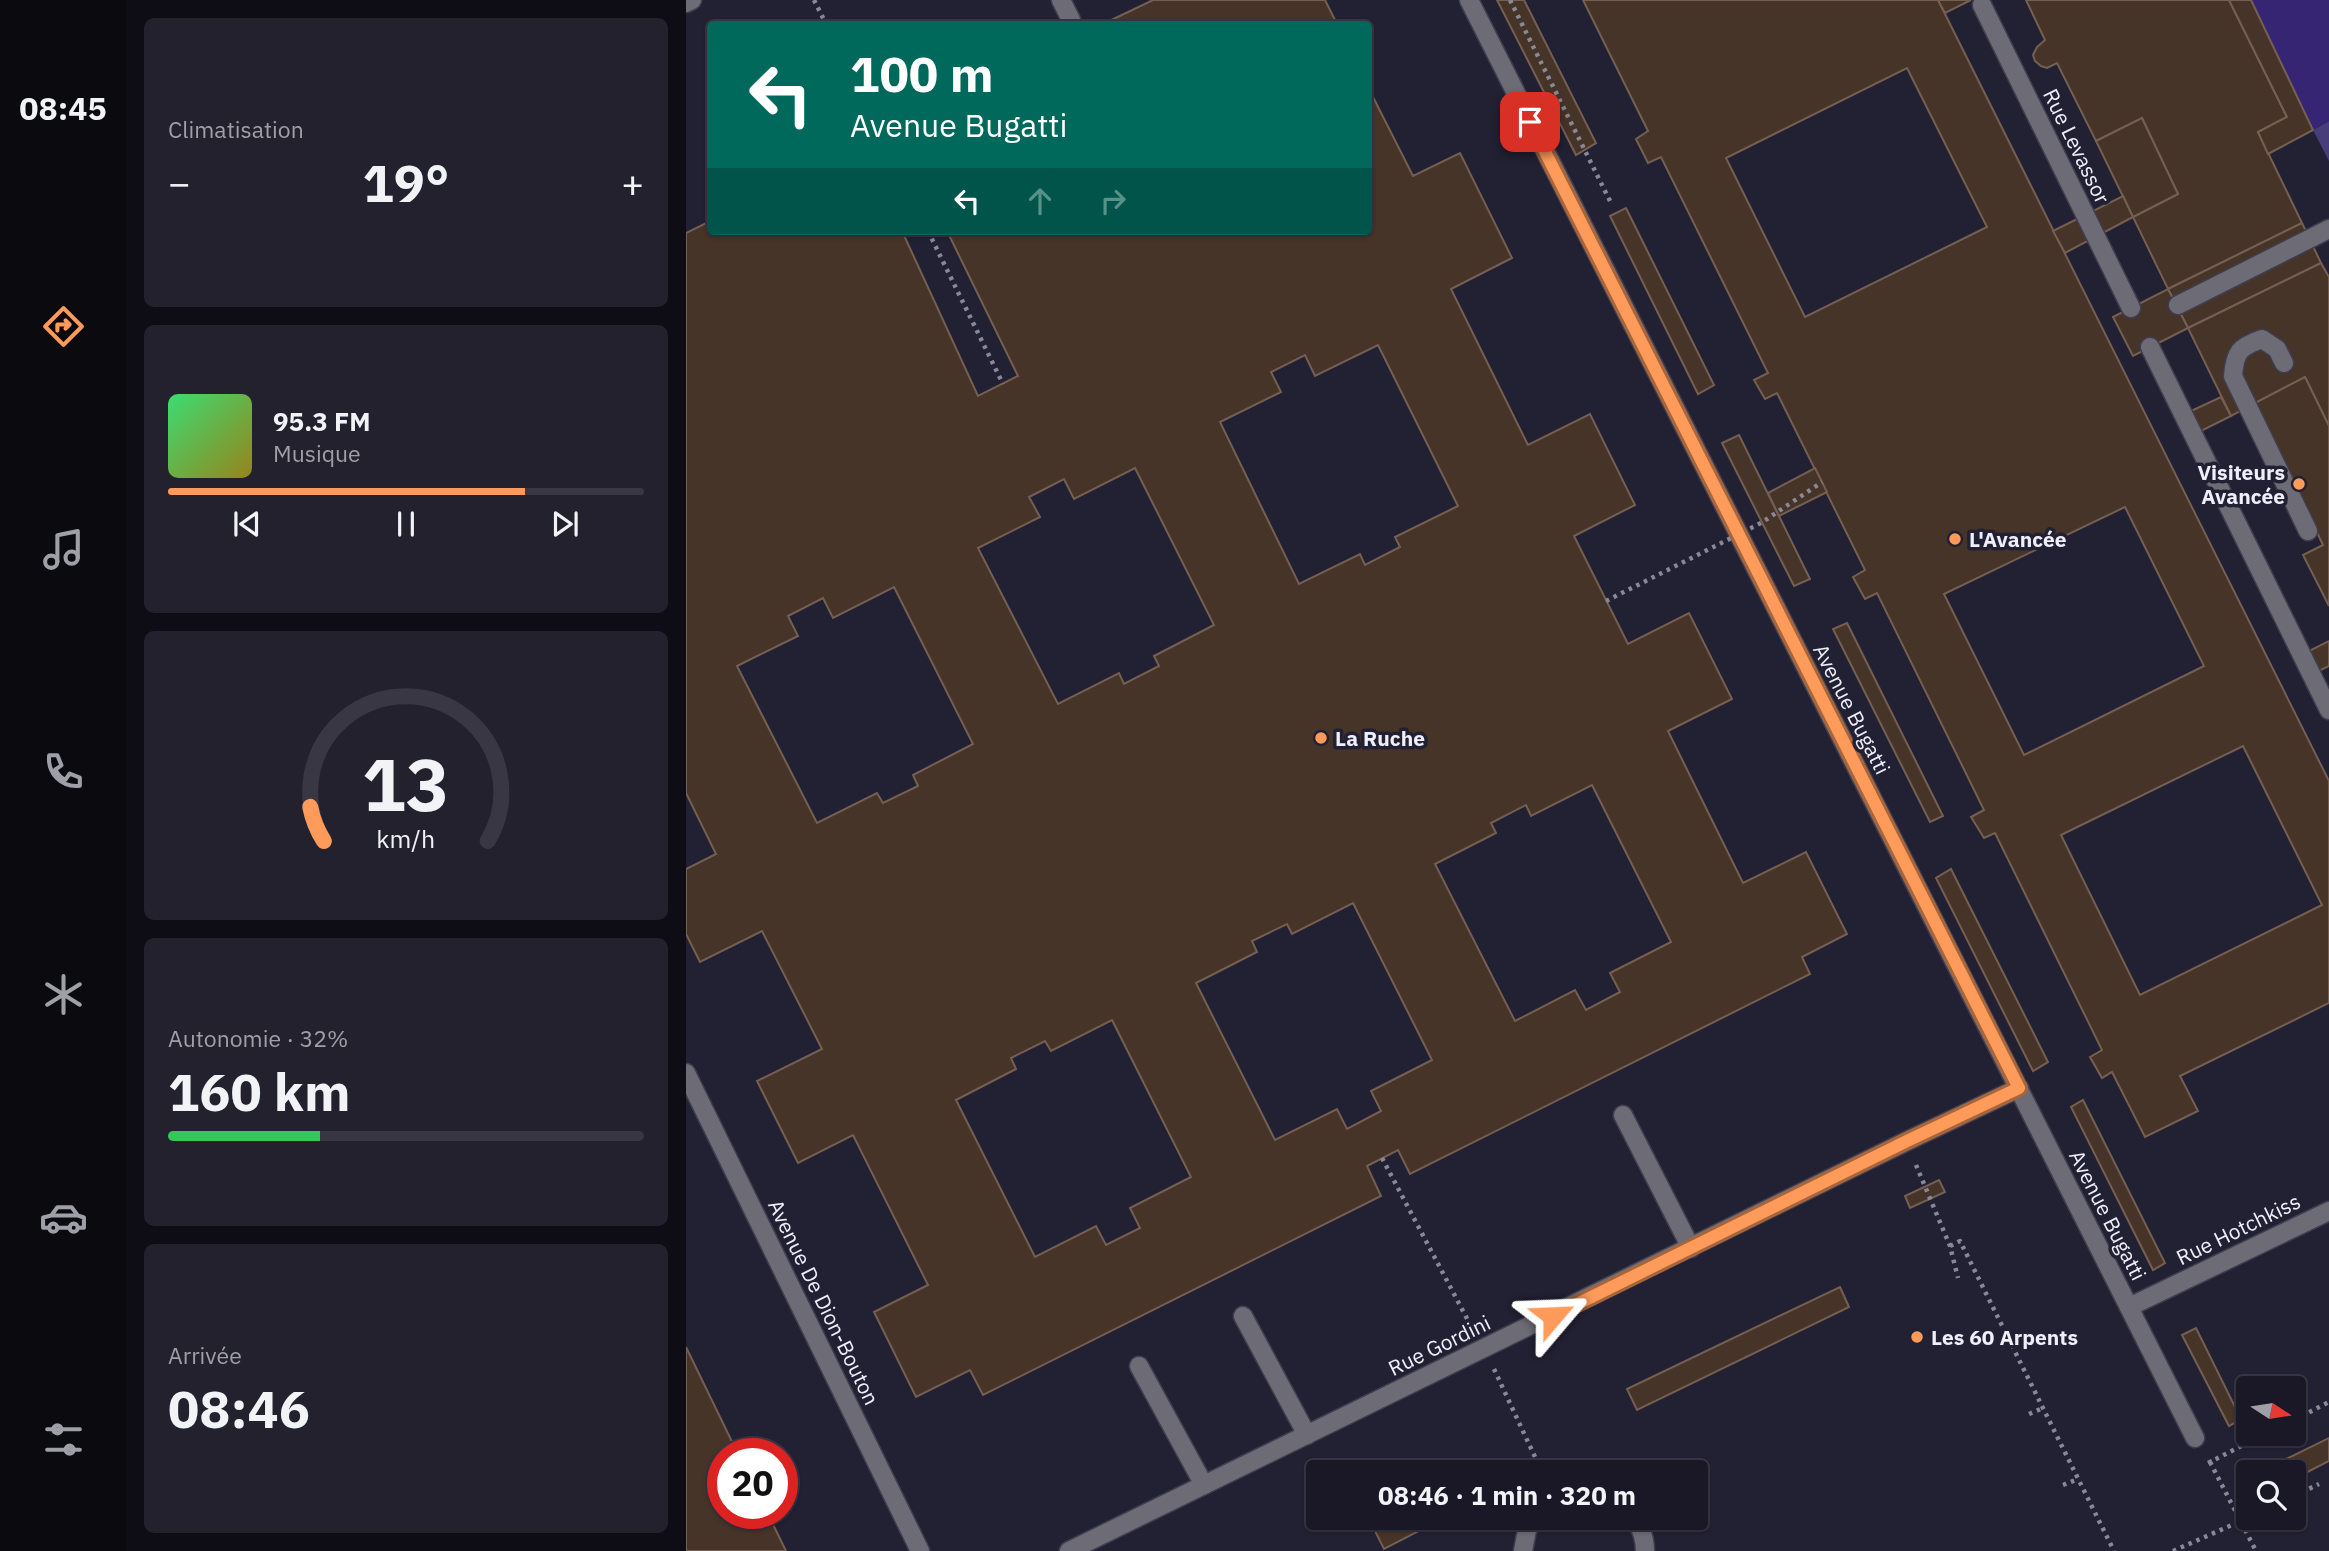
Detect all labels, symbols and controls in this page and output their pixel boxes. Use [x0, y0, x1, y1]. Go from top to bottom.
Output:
text: 100 m [850, 42, 994, 105]
icon: left [735, 49, 826, 140]
street label: Rue Levassor [2037, 84, 2117, 208]
text: 08:45 [19, 87, 107, 129]
pin [1500, 92, 1560, 152]
icon: arrive [1511, 103, 1549, 141]
text: Avenue Bugatti [850, 104, 1068, 146]
text: Climatisation [168, 114, 304, 144]
text: 19° [363, 149, 449, 216]
text: − [168, 158, 191, 207]
text: + [621, 158, 644, 207]
icon: left [948, 182, 986, 220]
icon: ahead [1021, 182, 1059, 220]
icon: right [1094, 182, 1132, 220]
icon: directions [39, 302, 88, 351]
text: 95.3 FM [273, 404, 371, 438]
text: Musique [273, 438, 361, 468]
place label: Visiteurs Avancée [2197, 458, 2285, 510]
marker: Visiteurs Avancée [2291, 476, 2307, 492]
icon: previous [228, 505, 266, 543]
icon: pause [387, 505, 425, 543]
icon: next [546, 505, 584, 543]
icon: music [39, 525, 88, 574]
place label: L'Avancée [1969, 525, 2067, 553]
marker: L'Avancée [1947, 531, 1963, 547]
street label: Avenue Bugatti [1807, 639, 1897, 779]
place label: La Ruche [1335, 724, 1425, 752]
marker: La Ruche [1313, 730, 1329, 746]
text: 13 [362, 737, 450, 832]
icon: phone [39, 747, 88, 796]
text: km/h [377, 822, 435, 855]
icon: climate [39, 970, 88, 1019]
text: Autonomie · 32% [168, 1023, 348, 1053]
text: 160 km [168, 1058, 350, 1125]
street label: Avenue Bugatti [2063, 1145, 2153, 1285]
street label: Rue Hotchkiss [2171, 1187, 2305, 1271]
icon: car [39, 1193, 88, 1242]
street label: Avenue De Dion-Bouton [762, 1195, 886, 1409]
position arrow [1516, 1279, 1590, 1353]
street label: Rue Gordini [1383, 1308, 1495, 1382]
place label: Les 60 Arpents [1931, 1323, 2078, 1351]
marker: Les 60 Arpents [1909, 1329, 1925, 1345]
text: Arrivée [168, 1340, 242, 1370]
text: 08:46 [168, 1375, 310, 1442]
north arrow [2236, 1376, 2306, 1446]
map controls [2236, 1376, 2306, 1530]
icon: filters [39, 1415, 88, 1464]
speed limit sign: 20 [707, 1438, 798, 1529]
button: search [2236, 1460, 2306, 1530]
text: 08:46 · 1 min · 320 m [1378, 1478, 1636, 1512]

